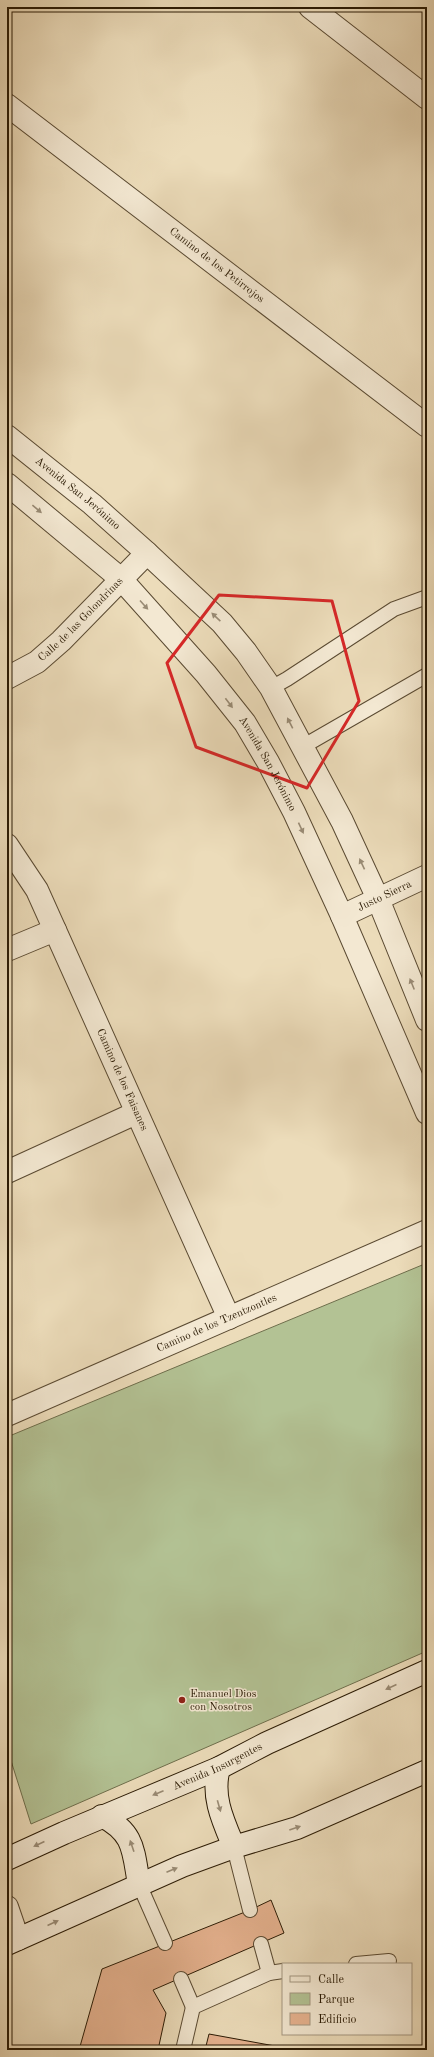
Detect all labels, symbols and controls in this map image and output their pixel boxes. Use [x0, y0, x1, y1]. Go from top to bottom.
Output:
street label: Camino de los Petirrojos [167, 226, 267, 305]
street label: Avenida San Jerónimo [33, 455, 122, 532]
one-way arrow [32, 505, 42, 514]
street label: Calle de las Golondrinas [36, 575, 125, 664]
one-way arrow [139, 600, 149, 610]
one-way arrow [211, 612, 221, 622]
one-way arrow [225, 698, 233, 709]
street label: Avenida San Jerónimo [236, 714, 298, 813]
one-way arrow [287, 718, 293, 729]
one-way arrow [298, 822, 304, 833]
one-way arrow [358, 858, 365, 870]
street label: Justo Sierra [356, 878, 414, 913]
one-way arrow [409, 977, 415, 989]
street label: Camino de los Faisanes [94, 1027, 150, 1133]
street label: Camino de los Tzentzontles [155, 1292, 279, 1354]
one-way arrow [386, 1684, 397, 1690]
place label: Emanuel Dios con Nosotros [190, 1689, 257, 1713]
marker: Emanuel Dios con Nosotros [177, 1695, 187, 1705]
street label: Avenida Insurgentes [171, 1741, 264, 1792]
one-way arrow [153, 1790, 164, 1796]
one-way arrow [216, 1800, 222, 1812]
one-way arrow [289, 1825, 301, 1831]
one-way arrow [128, 1840, 134, 1852]
one-way arrow [33, 1841, 45, 1847]
one-way arrow [166, 1867, 178, 1873]
one-way arrow [48, 1920, 60, 1926]
legend [282, 1963, 412, 2035]
text: Calle [318, 1974, 344, 1986]
text: Parque [318, 1994, 355, 2006]
text: Edificio [318, 2014, 357, 2026]

